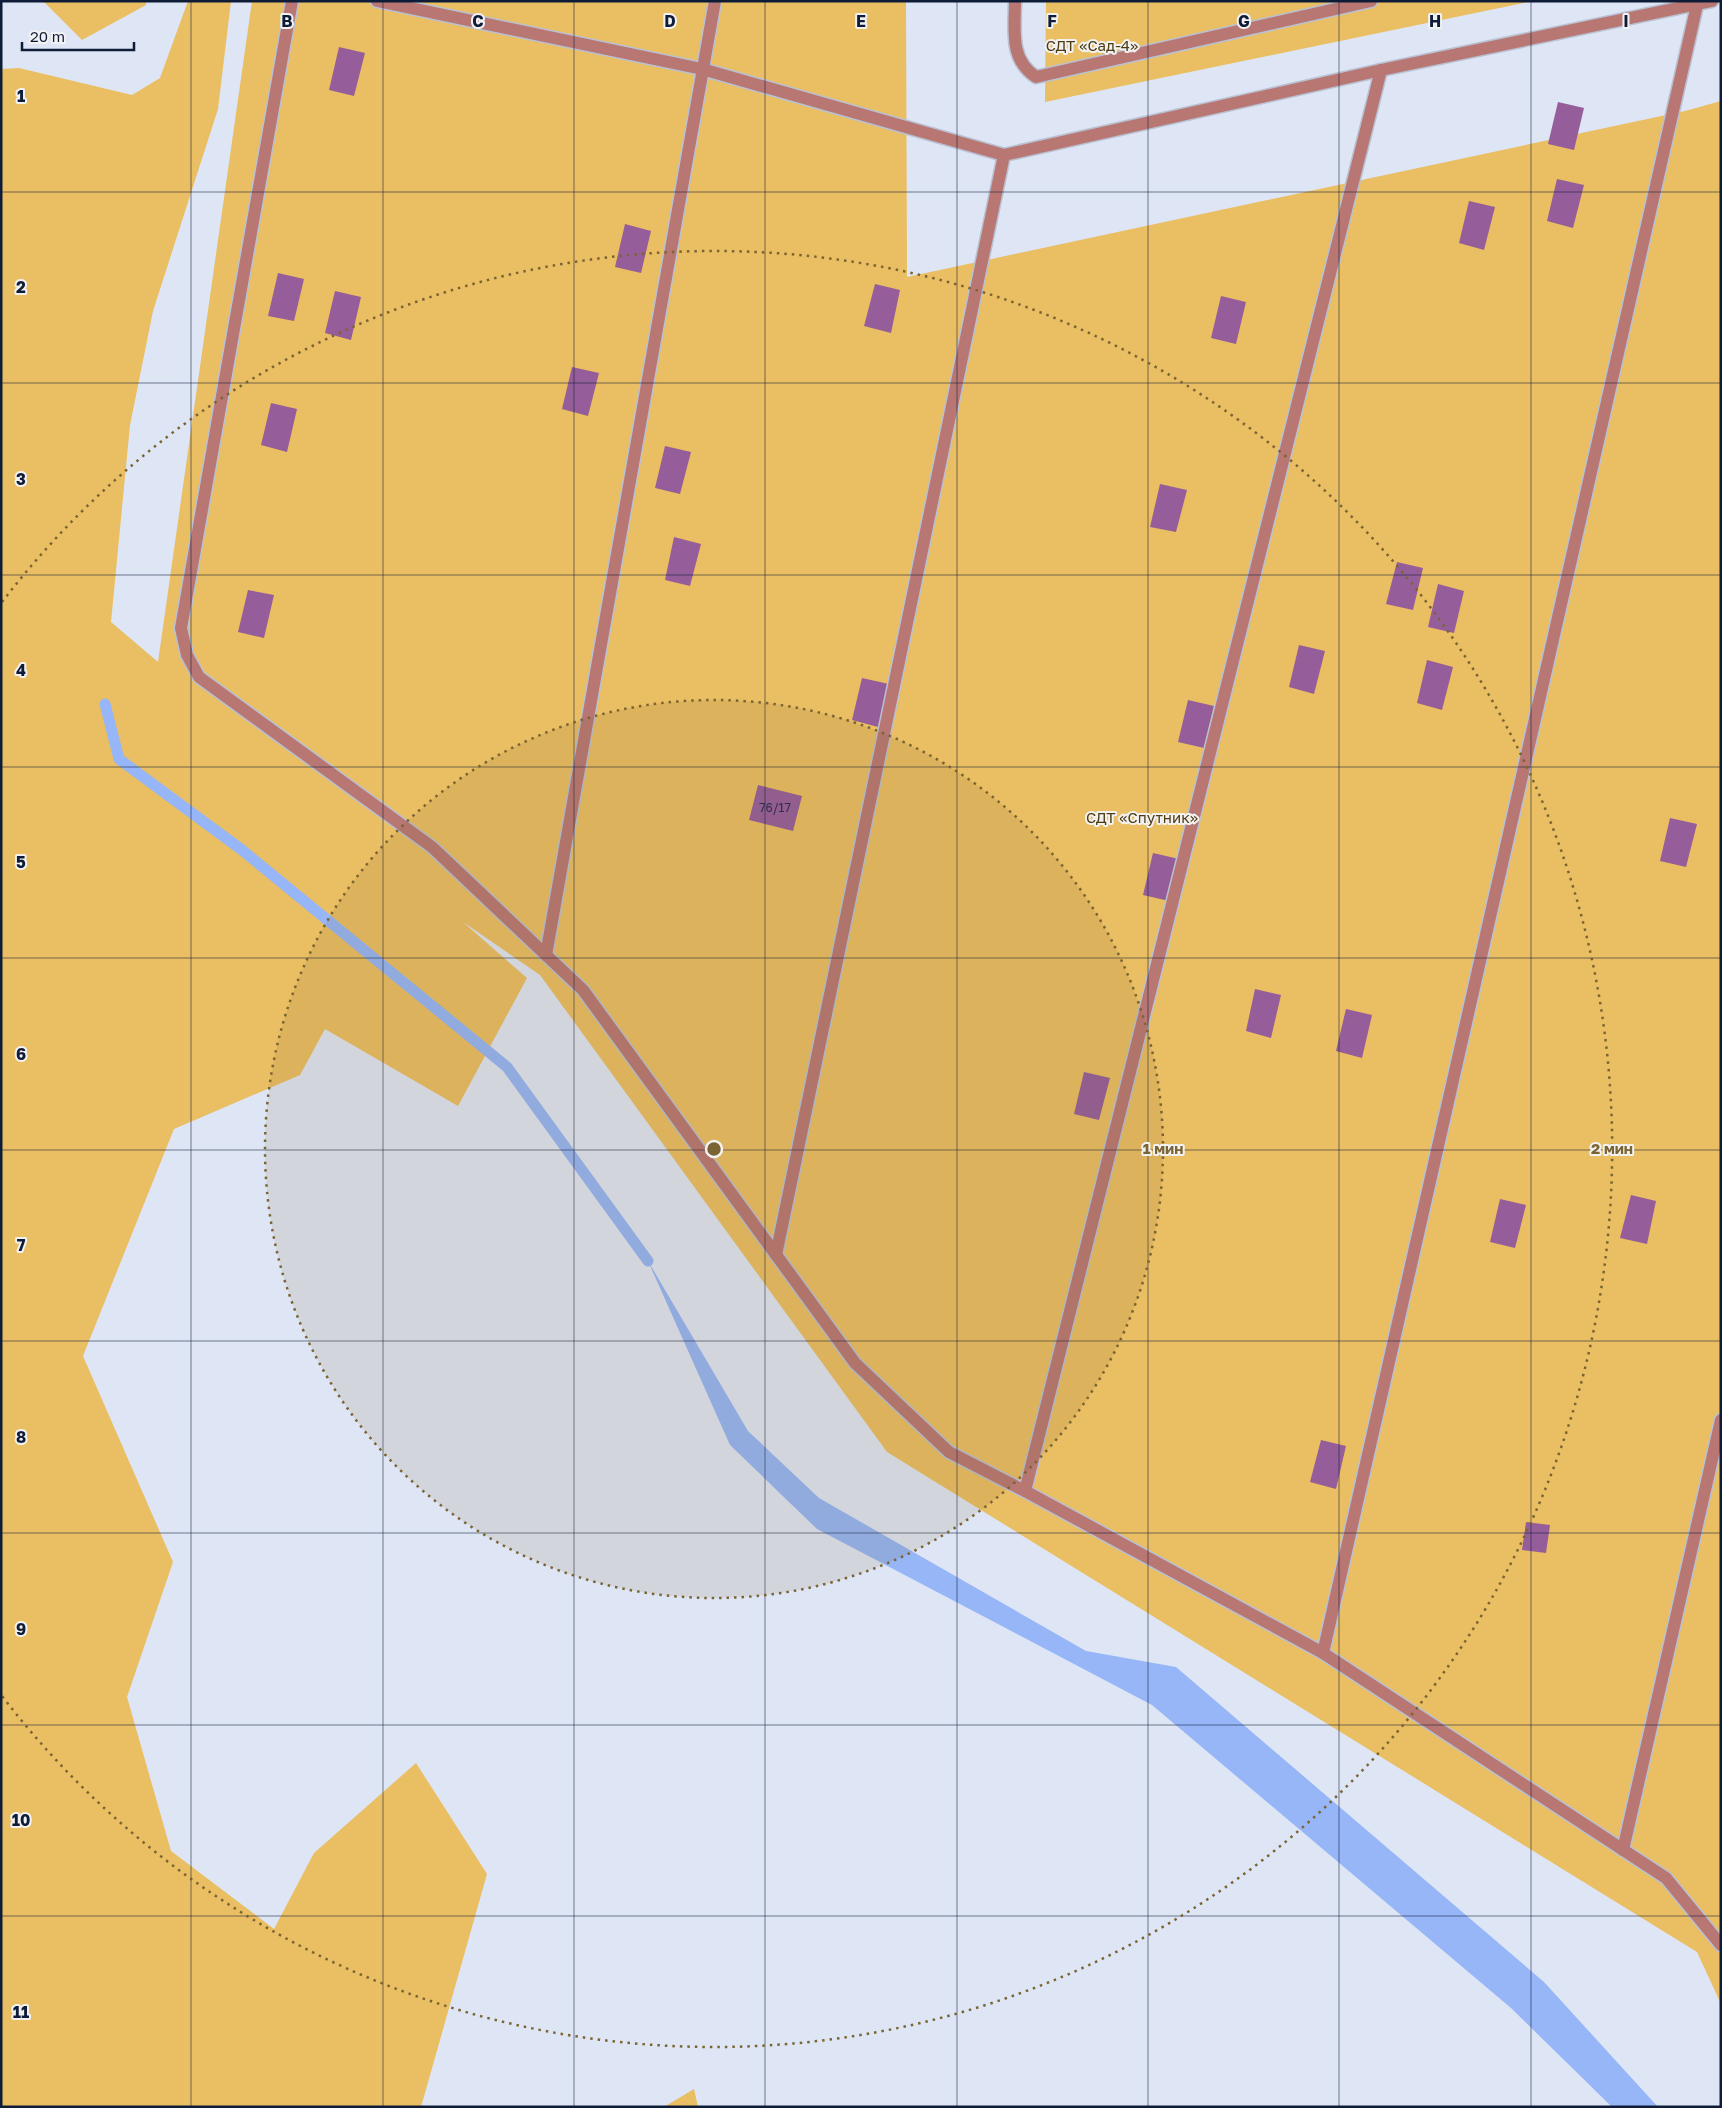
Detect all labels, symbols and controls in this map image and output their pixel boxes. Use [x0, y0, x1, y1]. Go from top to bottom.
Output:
text: B [281, 11, 293, 31]
text: C [472, 11, 484, 31]
text: D [664, 11, 676, 31]
text: E [856, 11, 866, 31]
text: F [1047, 11, 1057, 31]
text: G [1238, 11, 1250, 31]
text: H [1429, 11, 1441, 31]
text: I [1623, 11, 1629, 31]
scale bar [22, 20, 135, 52]
text: 20 m [30, 27, 65, 45]
park label: СДТ «Сад-4» [1046, 36, 1138, 54]
text: 1 [17, 86, 25, 106]
text: 2 [16, 277, 26, 297]
text: 3 [16, 469, 26, 489]
text: 4 [16, 660, 26, 680]
house number: 76/17 [759, 800, 791, 815]
park label: СДТ «Спутник» [1086, 808, 1198, 826]
text: 5 [16, 852, 26, 872]
text: 6 [16, 1044, 26, 1064]
text: 1 мин [1143, 1139, 1183, 1157]
text: 2 мин [1591, 1139, 1633, 1157]
centre of rings [705, 1140, 723, 1158]
text: 7 [17, 1235, 26, 1255]
text: 8 [16, 1427, 26, 1447]
text: 9 [16, 1619, 26, 1639]
text: 10 [12, 1810, 30, 1830]
text: 11 [13, 2002, 29, 2022]

